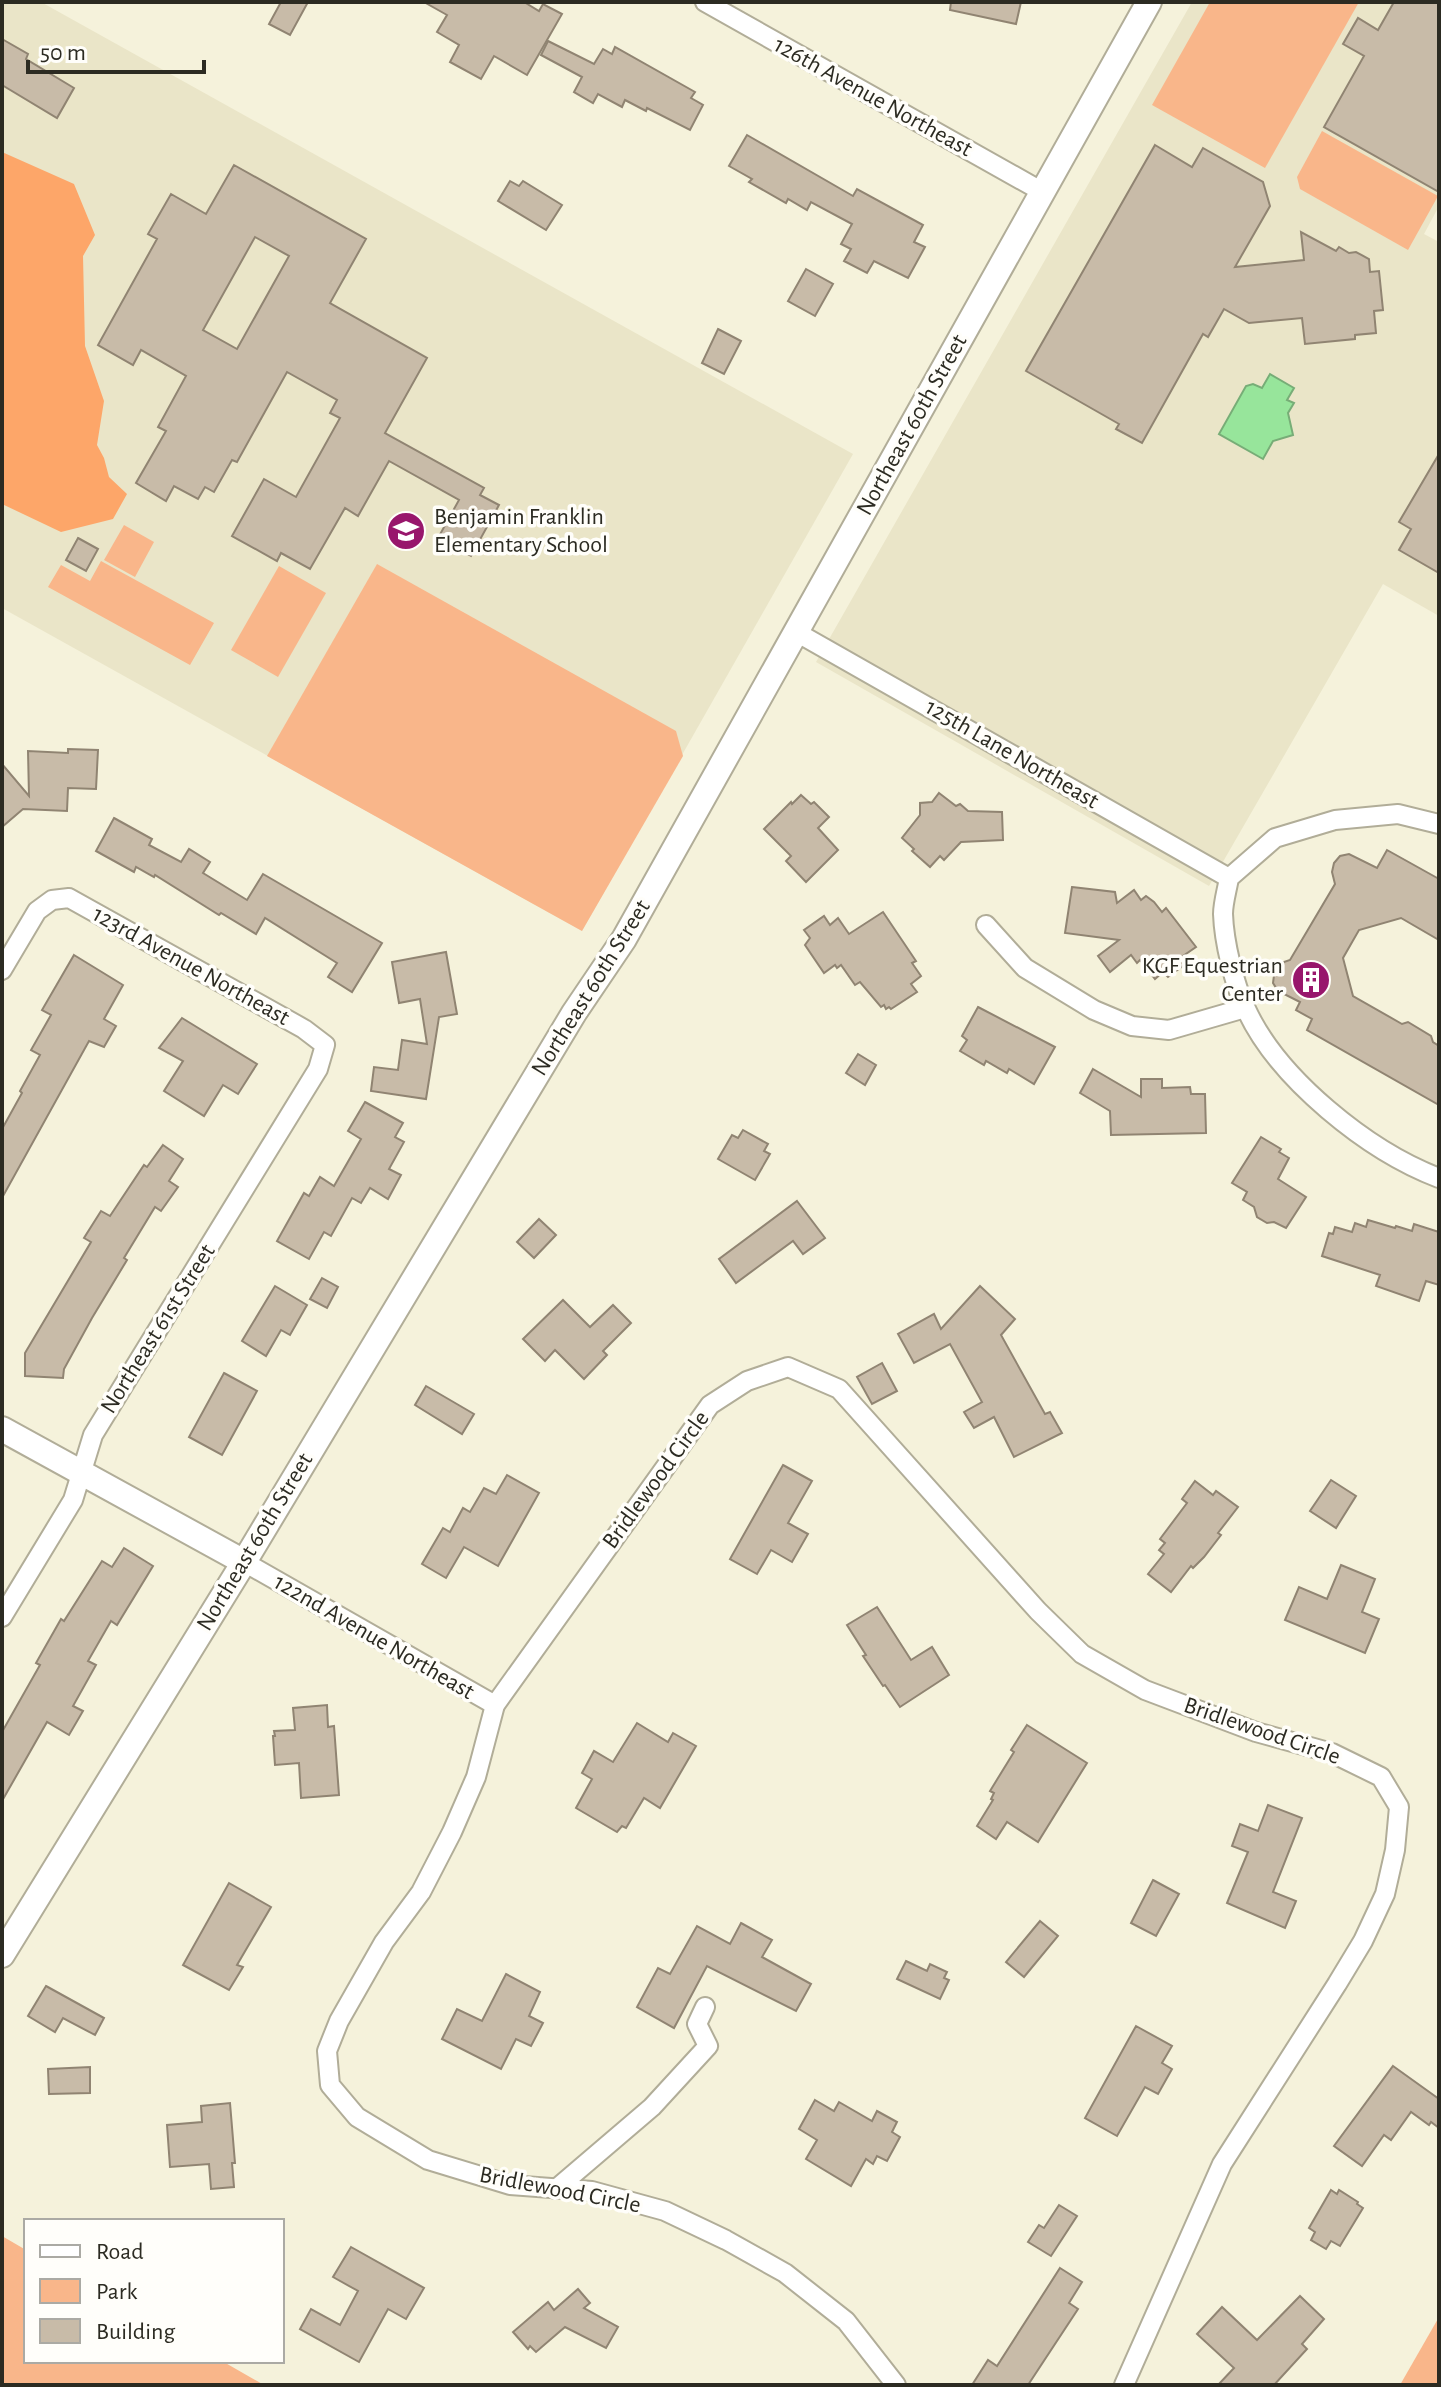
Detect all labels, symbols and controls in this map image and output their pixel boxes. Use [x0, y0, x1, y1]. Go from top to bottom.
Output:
scale bar [28, 24, 204, 74]
street label: 126th Avenue Northeast [770, 33, 976, 162]
text: 50 m [40, 41, 86, 65]
street label: Northeast 60th Street [852, 330, 972, 519]
place label: Benjamin Franklin Elementary School [434, 505, 608, 557]
school or university icon: Benjamin Franklin Elementary School [385, 510, 427, 552]
street label: 125th Lane Northeast [921, 695, 1103, 813]
street label: Northeast 60th Street [527, 895, 655, 1080]
street label: 123rd Avenue Northeast [88, 902, 294, 1030]
place label: KGF Equestrian Center [1142, 954, 1283, 1006]
building icon: KGF Equestrian Center [1290, 959, 1332, 1001]
street label: Northeast 61st Street [96, 1240, 220, 1418]
street label: Bridlewood Circle [598, 1407, 714, 1553]
street label: Northeast 60th Street [193, 1449, 318, 1635]
street label: 122nd Avenue Northeast [270, 1570, 479, 1704]
street label: Bridlewood Circle [1181, 1693, 1343, 1769]
street label: Bridlewood Circle [477, 2163, 643, 2217]
legend [24, 2219, 284, 2363]
text: Road [96, 2240, 144, 2264]
text: Park [96, 2280, 137, 2304]
text: Building [96, 2320, 175, 2344]

